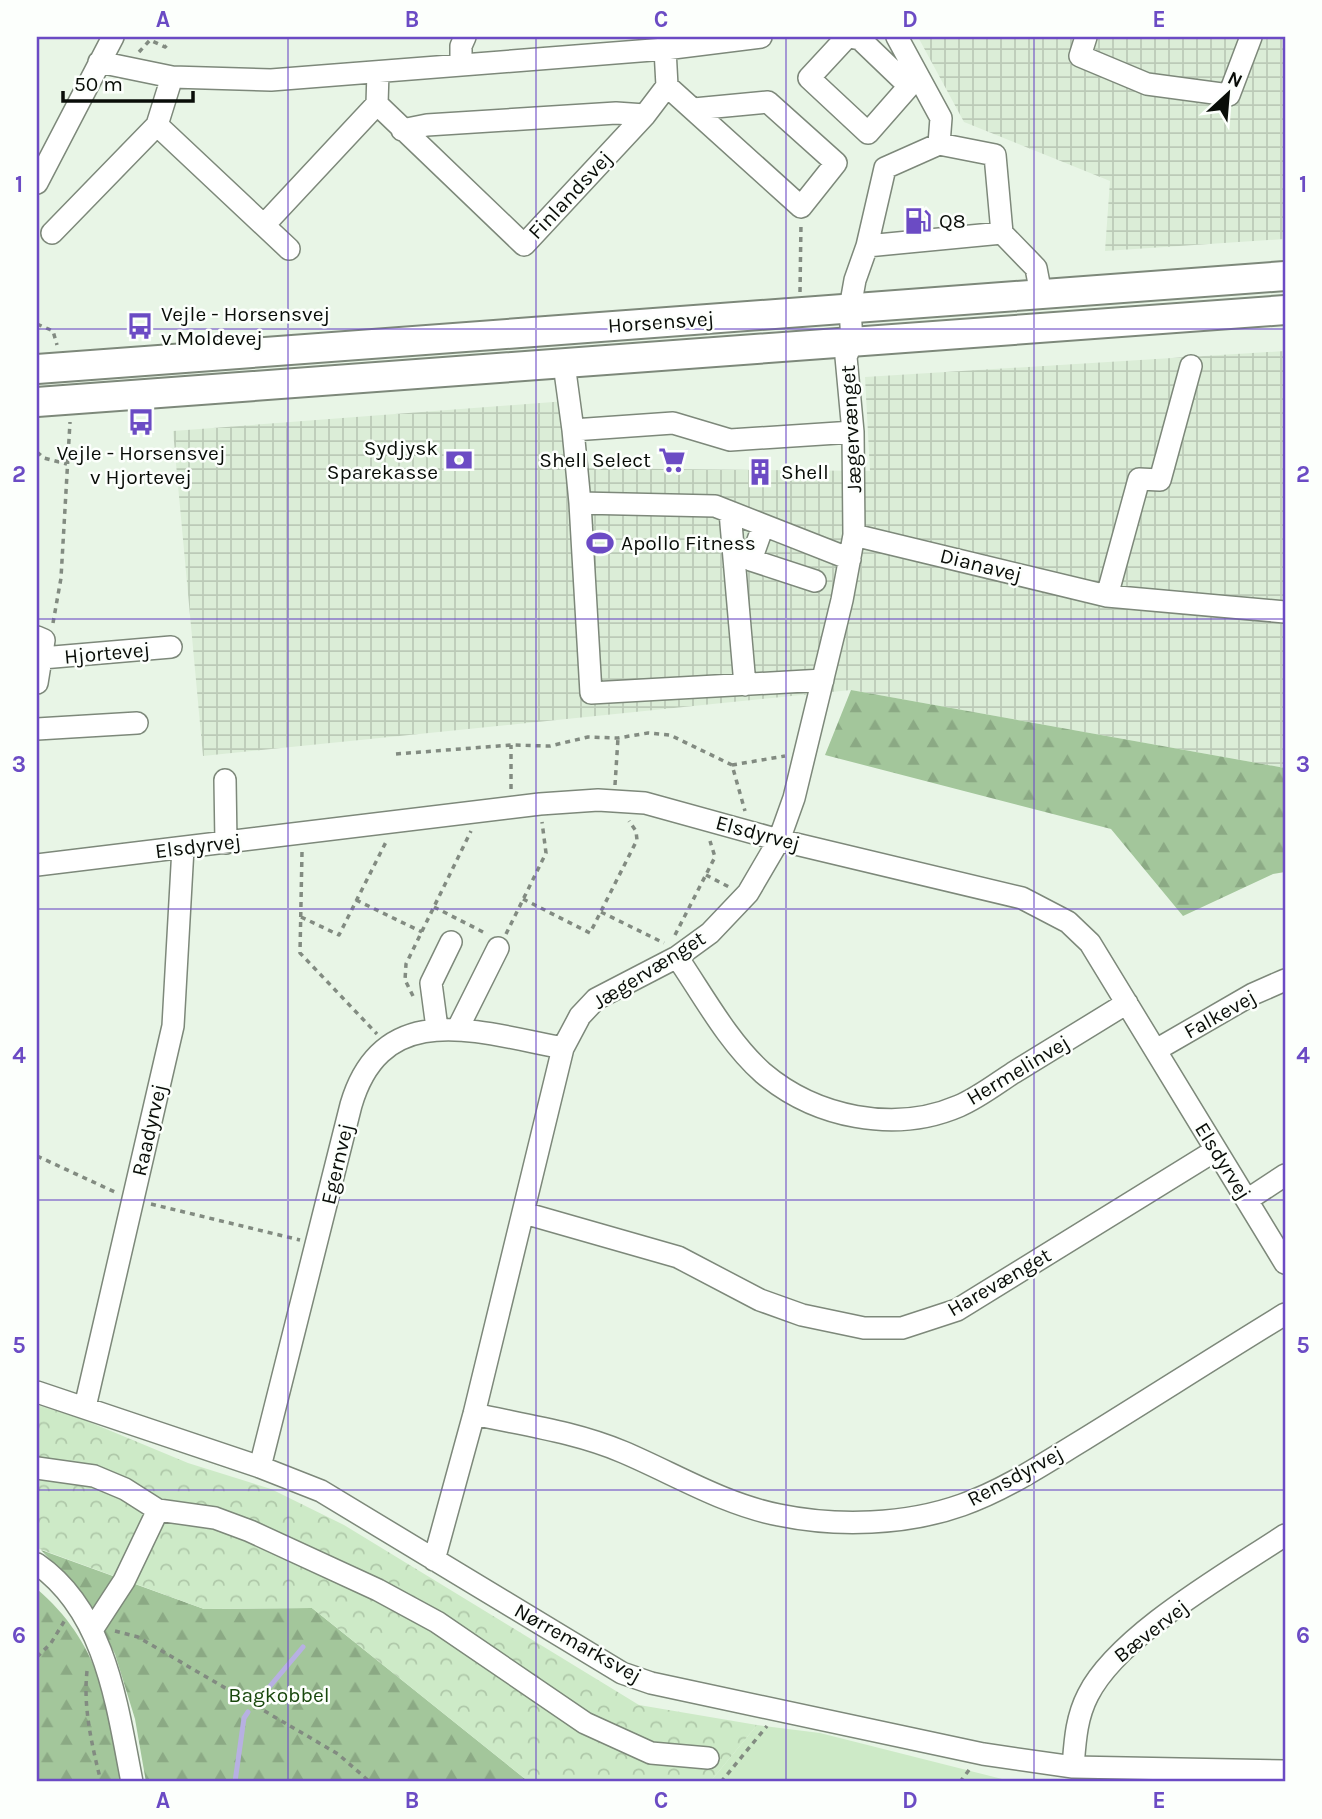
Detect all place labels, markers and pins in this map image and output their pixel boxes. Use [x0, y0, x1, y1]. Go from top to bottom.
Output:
fuel station icon: Q8 [903, 206, 933, 236]
place label: Q8 [939, 209, 966, 233]
place label: Vejle - Horsensvej v Moldevej [161, 302, 330, 350]
bus stop icon: Vejle - Horsensvej v Moldevej [125, 311, 155, 341]
bus stop icon: Vejle - Horsensvej v Hjortevej [126, 407, 156, 437]
place label: Sydjysk Sparekasse [327, 436, 438, 484]
place label: Vejle - Horsensvej v Hjortevej [56, 441, 226, 489]
bank icon: Sydjysk Sparekasse [444, 445, 474, 475]
supermarket icon: Shell Select [657, 445, 687, 475]
place label: Shell Select [539, 448, 651, 472]
building icon: Shell [745, 457, 775, 487]
place label: Shell [781, 460, 829, 484]
sports icon: Apollo Fitness [585, 528, 615, 558]
place label: Apollo Fitness [621, 531, 756, 555]

